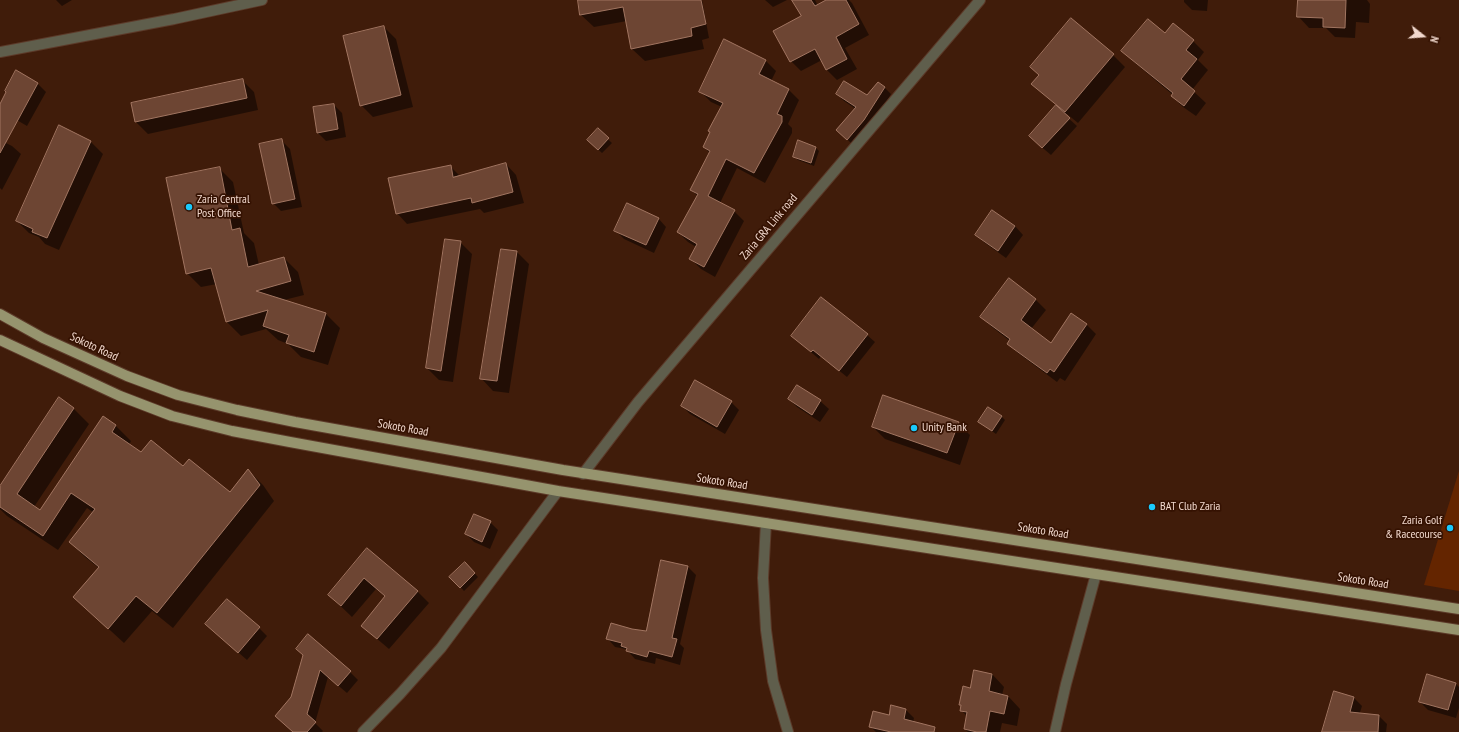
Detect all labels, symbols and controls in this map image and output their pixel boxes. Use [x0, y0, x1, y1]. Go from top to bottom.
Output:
north arrow [1403, 16, 1443, 56]
text: N [1427, 35, 1442, 44]
street label: Zaria GRA Link road [737, 191, 801, 263]
place label: Zaria Central Post Office [197, 193, 250, 221]
marker: Zaria Central Post Office [184, 202, 194, 212]
street label: Sokoto Road [68, 330, 120, 364]
street label: Sokoto Road [376, 416, 430, 440]
place label: Unity Bank [922, 421, 967, 435]
marker: Unity Bank [909, 423, 919, 433]
street label: Sokoto Road [695, 471, 749, 493]
place label: BAT Club Zaria [1160, 500, 1220, 514]
marker: BAT Club Zaria [1147, 502, 1157, 512]
place label: Zaria Golf & Racecourse [1385, 514, 1442, 542]
street label: Sokoto Road [1016, 520, 1070, 542]
marker: Zaria Golf & Racecourse [1445, 523, 1455, 533]
street label: Sokoto Road [1336, 570, 1390, 592]

